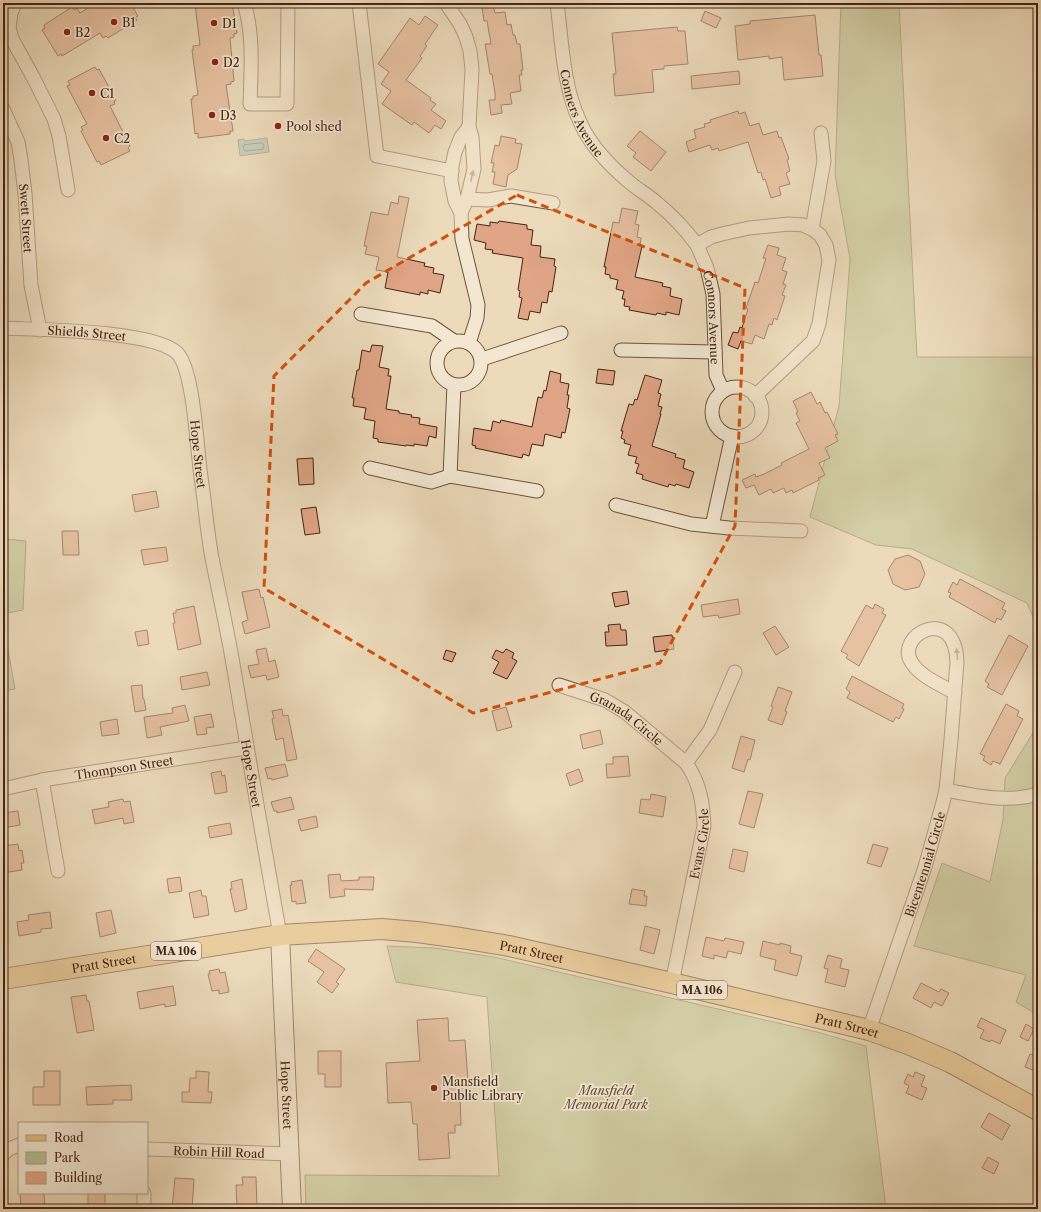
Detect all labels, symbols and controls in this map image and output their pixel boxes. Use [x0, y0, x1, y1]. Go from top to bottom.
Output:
place label: B1 [122, 15, 135, 30]
place label: D1 [222, 16, 237, 31]
marker: B1 [109, 17, 119, 27]
marker: D1 [209, 18, 219, 28]
place label: B2 [75, 25, 90, 40]
marker: B2 [62, 27, 72, 37]
place label: D2 [223, 55, 240, 70]
marker: D2 [210, 57, 220, 67]
street label: Conners Avenue [557, 68, 607, 160]
place label: C1 [100, 86, 114, 101]
marker: C1 [87, 88, 97, 98]
place label: D3 [220, 108, 236, 123]
marker: D3 [207, 110, 217, 120]
place label: Pool shed [286, 119, 343, 134]
marker: Pool shed [273, 121, 283, 131]
place label: C2 [114, 131, 130, 146]
marker: C2 [101, 133, 111, 143]
one-way arrow [470, 170, 476, 182]
street label: Swett Street [16, 183, 36, 254]
street label: Connors Avenue [700, 269, 723, 365]
street label: Shields Street [47, 322, 128, 344]
street label: Hope Street [187, 419, 210, 490]
one-way arrow [953, 648, 960, 660]
street label: Granada Circle [588, 688, 666, 748]
street label: Hope Street [238, 738, 265, 809]
street label: Thompson Street [73, 752, 175, 782]
street label: Evans Circle [686, 808, 712, 880]
street label: Bicentennial Circle [901, 809, 948, 919]
street label: Pratt Street [499, 937, 566, 966]
road number: MA 106 [151, 942, 201, 960]
street label: Pratt Street [70, 950, 138, 976]
road number: MA 106 [677, 981, 727, 999]
street label: Pratt Street [814, 1010, 882, 1041]
street label: Hope Street [278, 1060, 296, 1130]
place label: Mansfield Public Library [442, 1074, 523, 1103]
marker: Mansfield Public Library [429, 1083, 439, 1093]
park label: Mansfield Memorial Park [562, 1083, 649, 1112]
legend [18, 1122, 148, 1194]
text: Road [54, 1130, 84, 1145]
street label: Robin Hill Road [173, 1142, 266, 1161]
text: Park [54, 1150, 81, 1165]
text: Building [54, 1170, 102, 1185]

